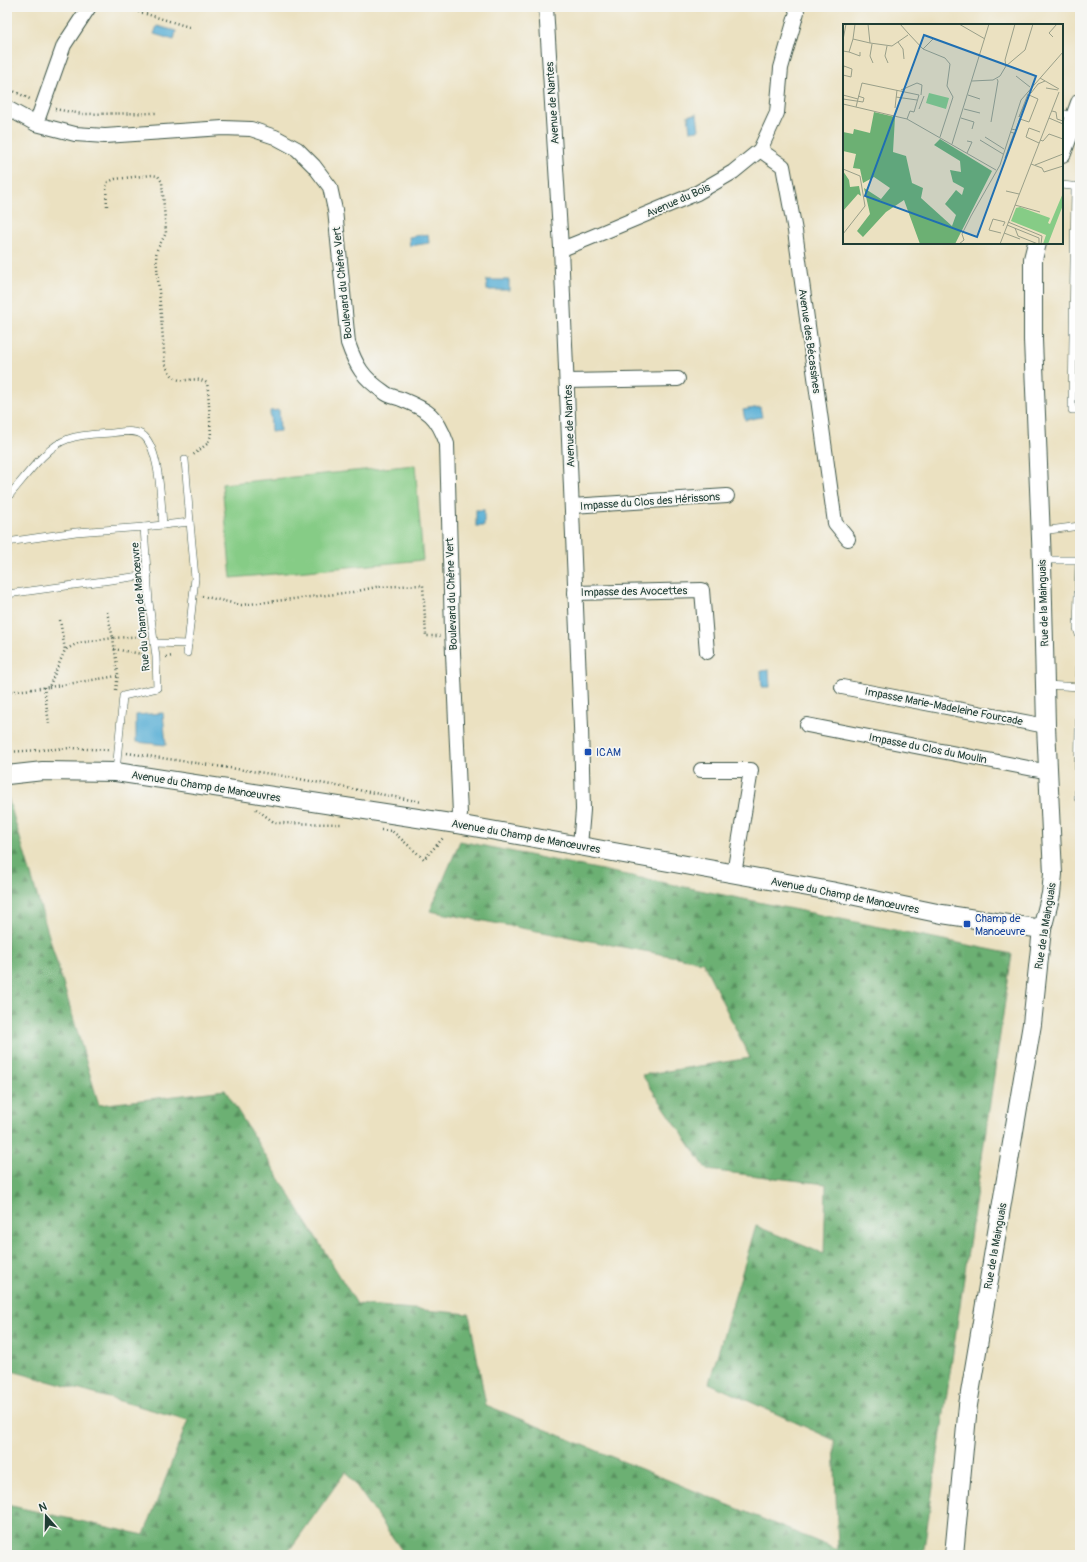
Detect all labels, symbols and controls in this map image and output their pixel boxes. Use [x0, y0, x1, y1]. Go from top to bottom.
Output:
inset map [843, 24, 1063, 244]
street label: Avenue de Nantes [543, 61, 562, 145]
street label: Avenue du Bois [644, 181, 712, 220]
street label: Boulevard du Chêne Vert [330, 226, 355, 340]
street label: Avenue des Bécassines [796, 288, 823, 394]
street label: Avenue de Nantes [562, 384, 577, 467]
street label: Impasse du Clos des Hérissons [580, 490, 721, 513]
street label: Boulevard du Chêne Vert [443, 537, 460, 651]
street label: Rue du Champ de Manœuvre [128, 541, 153, 672]
street label: Rue de la Mainguais [1035, 559, 1052, 647]
street label: Impasse des Avocettes [581, 584, 687, 599]
street label: Impasse Marie-Madeleine Fourcade [864, 685, 1025, 728]
street label: Impasse du Clos du Moulin [868, 731, 988, 766]
place label: ICAM [596, 746, 621, 759]
marker: ICAM [583, 747, 593, 757]
street label: Avenue du Champ de Manœuvres [130, 768, 282, 805]
street label: Avenue du Champ de Manœuvres [451, 817, 601, 856]
street label: Avenue du Champ de Manœuvres [770, 875, 920, 916]
street label: Rue de la Mainguais [1032, 882, 1059, 970]
place label: Champ de Manoeuvre [975, 912, 1026, 938]
marker: Champ de Manoeuvre [962, 919, 972, 929]
street label: Rue de la Mainguais [982, 1202, 1009, 1290]
north arrow [26, 1496, 66, 1536]
text: N [37, 1500, 49, 1514]

